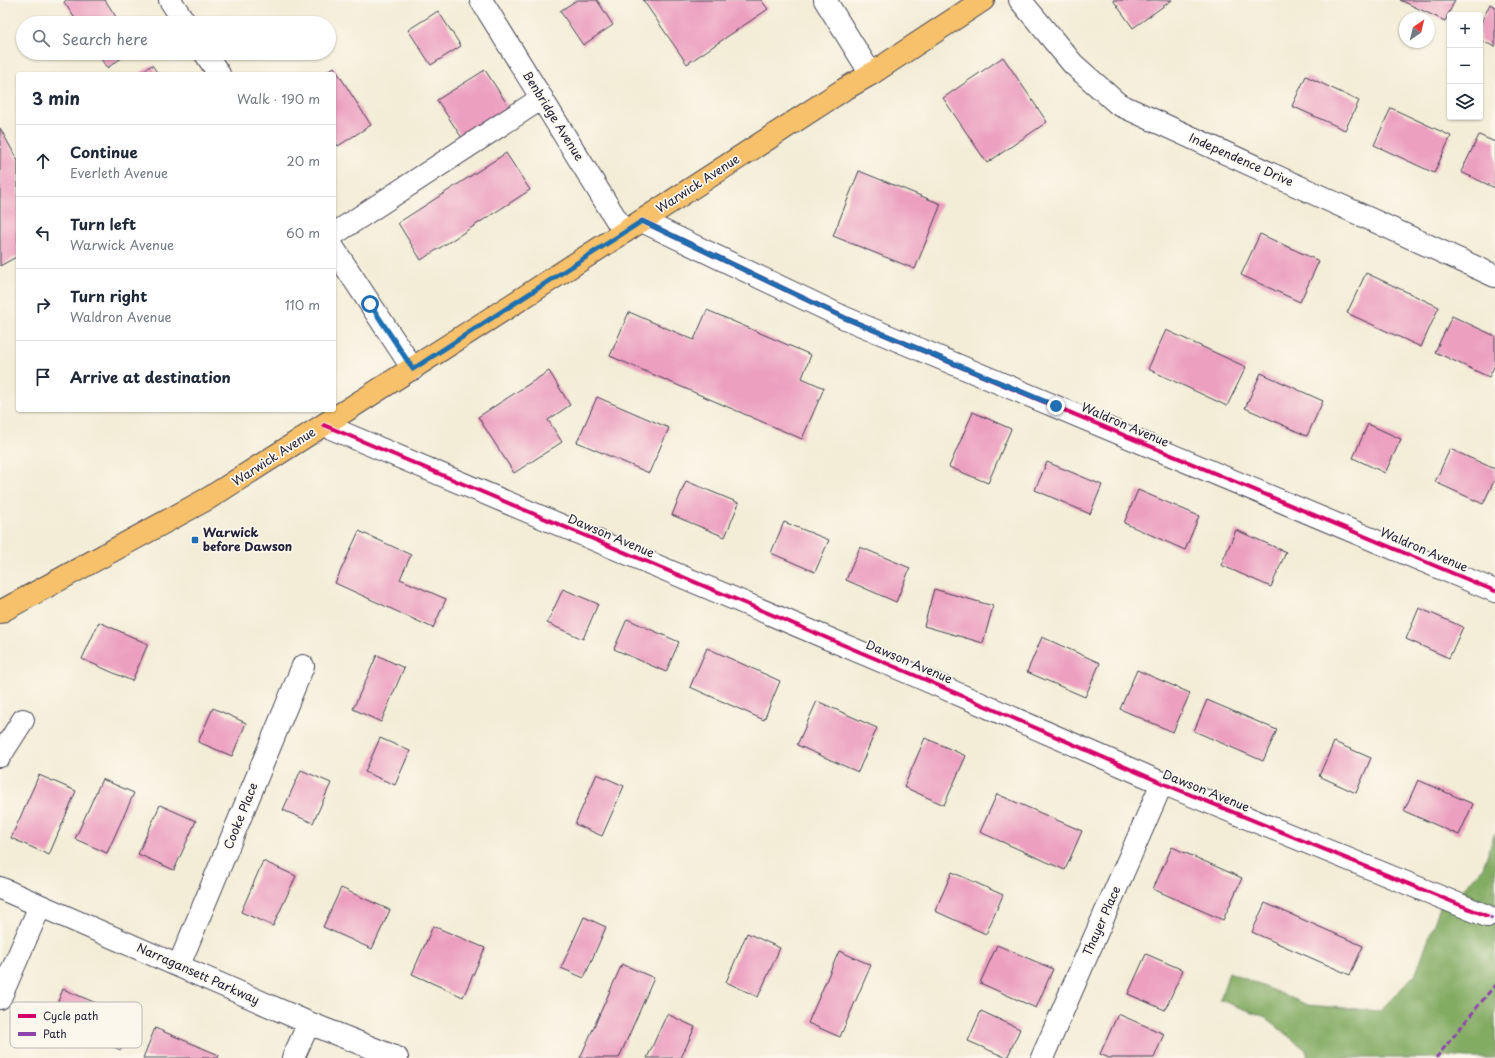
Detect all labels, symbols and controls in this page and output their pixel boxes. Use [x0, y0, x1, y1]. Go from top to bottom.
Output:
north arrow [1399, 12, 1435, 48]
map controls [1447, 12, 1483, 120]
button: + [1447, 12, 1483, 48]
search box [16, 16, 336, 60]
icon: search [30, 27, 52, 49]
text: Search here [62, 27, 148, 50]
button: − [1447, 48, 1483, 84]
street label: Benbridge Avenue [519, 67, 589, 164]
button: layers [1447, 84, 1483, 120]
text: 3 min [32, 85, 80, 111]
text: Walk · 190 m [237, 89, 320, 108]
street label: Independence Drive [1186, 128, 1296, 190]
text: Continue [70, 140, 138, 163]
street label: Warwick Avenue [652, 149, 743, 217]
icon: ahead [32, 150, 54, 172]
text: 20 m [286, 151, 320, 170]
text: Everleth Avenue [70, 163, 168, 182]
text: Turn left [70, 212, 136, 235]
icon: left [32, 222, 54, 244]
text: 60 m [286, 223, 320, 242]
text: Warwick Avenue [70, 235, 174, 254]
text: Turn right [70, 284, 147, 307]
icon: right [32, 294, 54, 316]
text: 110 m [285, 295, 320, 314]
route start [361, 295, 379, 313]
text: Waldron Avenue [70, 307, 172, 326]
text: Arrive at destination [70, 365, 231, 388]
icon: arrive [32, 366, 54, 388]
route end [1047, 397, 1065, 415]
street label: Waldron Avenue [1079, 397, 1173, 451]
street label: Warwick Avenue [228, 422, 319, 490]
street label: Dawson Avenue [565, 509, 658, 562]
street label: Waldron Avenue [1378, 522, 1472, 576]
place label: Warwick before Dawson [203, 523, 292, 555]
marker: Warwick before Dawson [190, 535, 200, 545]
street label: Dawson Avenue [863, 635, 956, 688]
street label: Dawson Avenue [1160, 764, 1253, 816]
street label: Cooke Place [219, 780, 262, 852]
street label: Thayer Place [1078, 883, 1125, 958]
street label: Narragansett Parkway [134, 938, 263, 1008]
legend [10, 1002, 142, 1048]
text: Cycle path [43, 1007, 98, 1024]
text: Path [43, 1025, 67, 1042]

